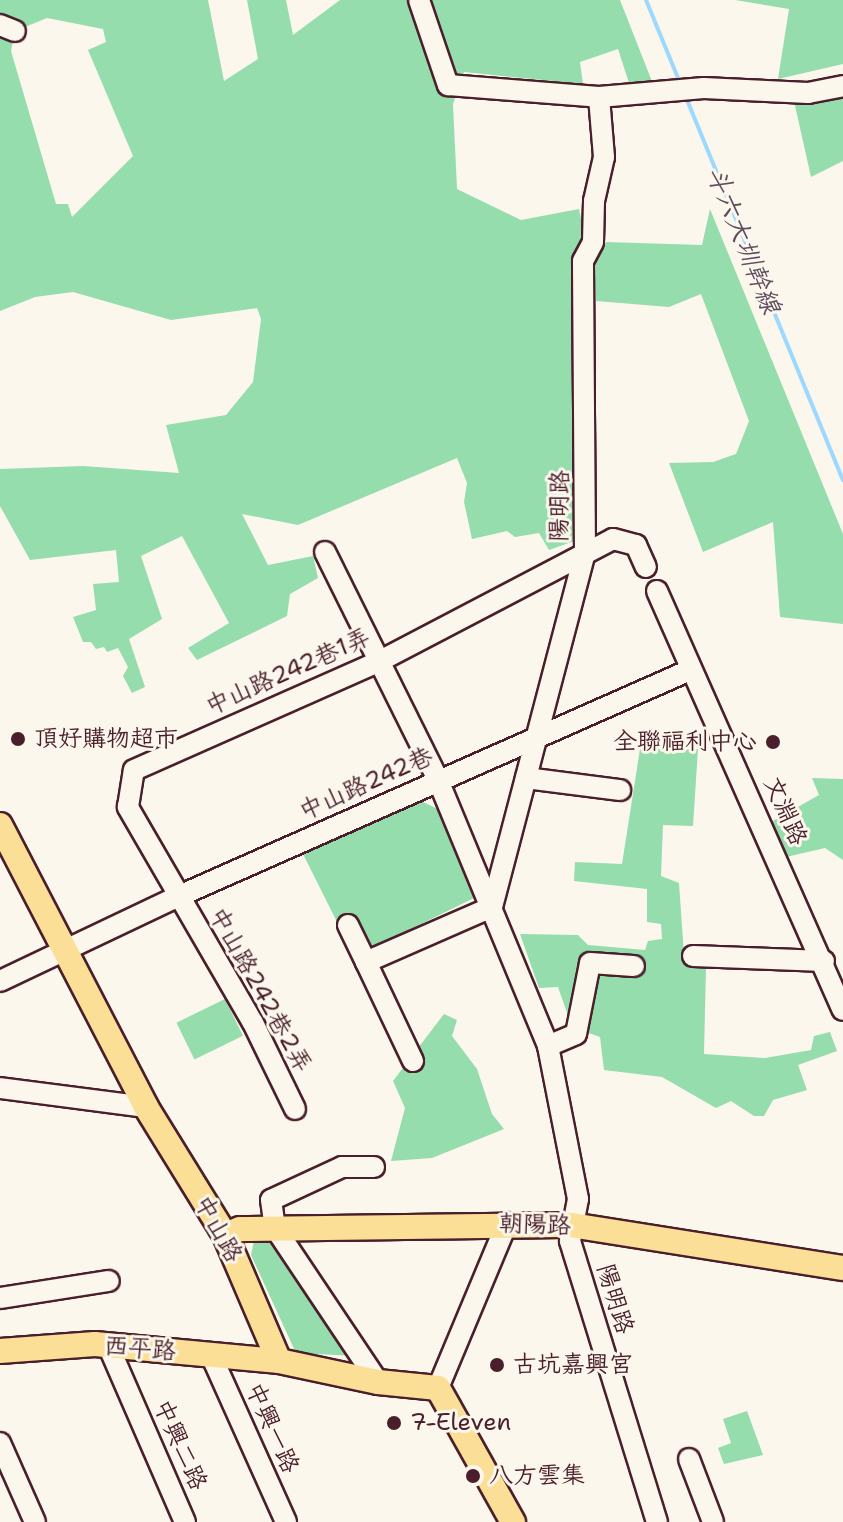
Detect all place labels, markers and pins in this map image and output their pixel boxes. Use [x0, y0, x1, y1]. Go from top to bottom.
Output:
place label: 頂好購物超市 [34, 725, 178, 753]
place label: 全聯福利中心 [613, 728, 757, 756]
marker: 頂好購物超市 [9, 730, 27, 748]
marker: 全聯福利中心 [764, 733, 782, 751]
place label: 古坑嘉興宮 [513, 1351, 633, 1379]
marker: 古坑嘉興宮 [488, 1356, 506, 1374]
place label: 7-Eleven [410, 1409, 511, 1437]
marker: 7-Eleven [385, 1414, 403, 1432]
place label: 八方雲集 [489, 1462, 585, 1490]
marker: 八方雲集 [464, 1467, 482, 1485]

